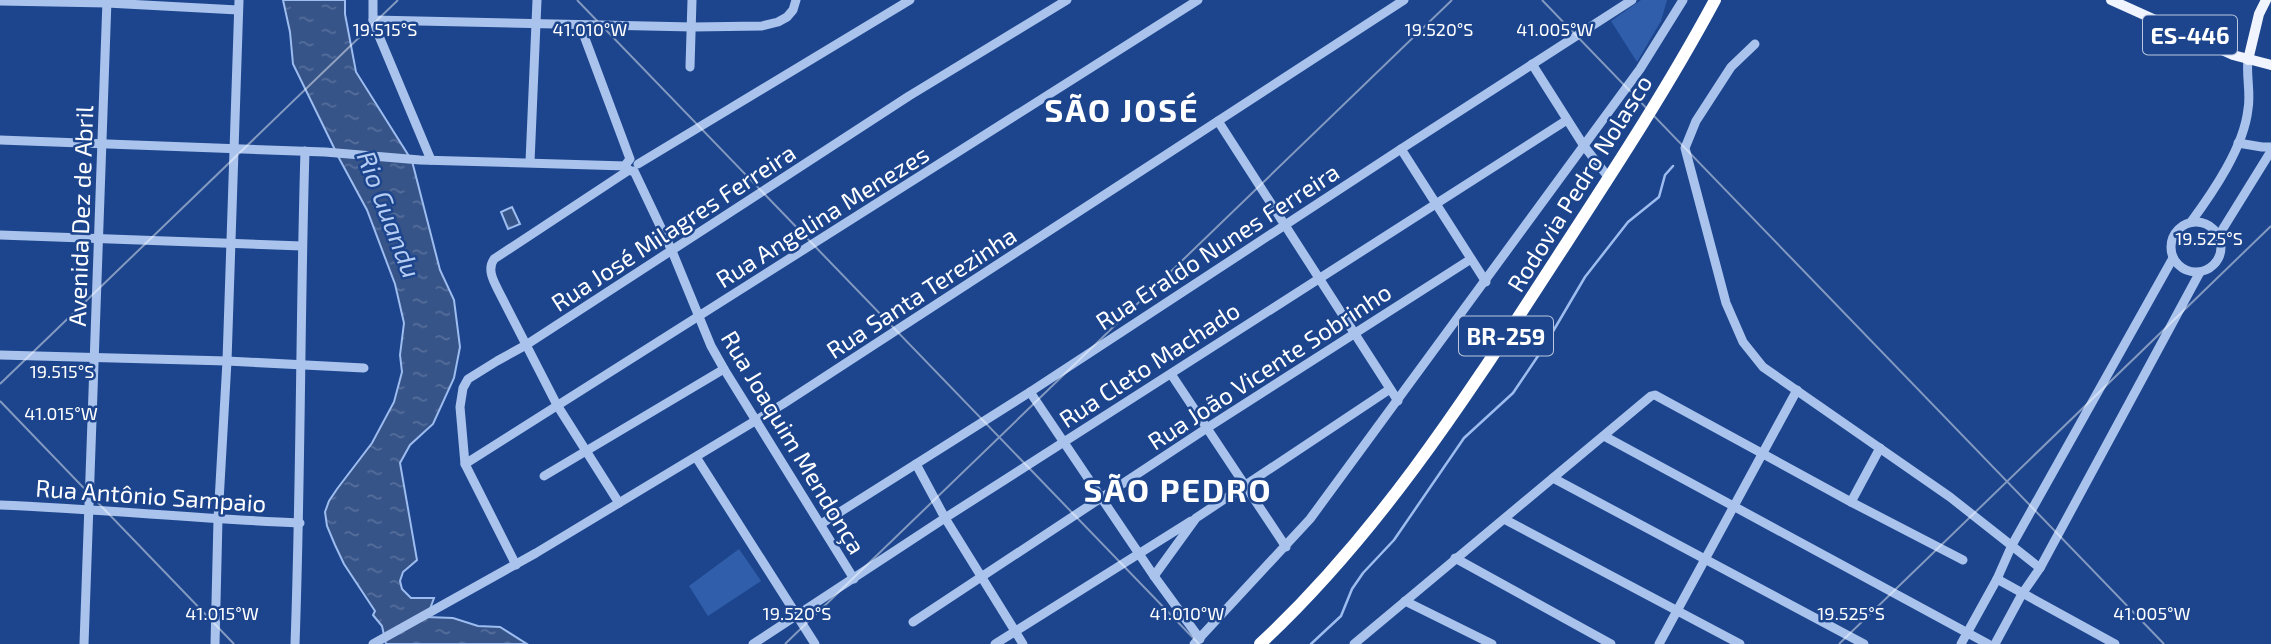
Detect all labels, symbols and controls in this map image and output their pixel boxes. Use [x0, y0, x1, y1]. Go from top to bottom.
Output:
road number: ES-446 [2143, 16, 2237, 54]
text: 19.515°S [353, 18, 417, 40]
text: 41.010°W [553, 18, 627, 40]
text: 19.520°S [1405, 18, 1473, 40]
text: 41.005°W [1516, 18, 1594, 40]
street label: Rodovia Pedro Nolasco [1500, 69, 1658, 297]
district label: SÃO JOSÉ [1045, 90, 1199, 128]
street label: Avenida Dez de Abril [62, 105, 98, 327]
street label: Rua José Milagres Ferreira [545, 137, 801, 317]
street label: Rua Angelina Menezes [710, 139, 934, 293]
water label: Rio Guandu [352, 146, 428, 282]
street label: Rua Eraldo Nunes Ferreira [1090, 156, 1344, 336]
street label: Rua Santa Terezinha [821, 220, 1021, 364]
text: 19.525°S [2175, 227, 2243, 249]
street label: Rua João Vicente Sobrinho [1142, 276, 1396, 456]
street label: Rua Cleto Machado [1053, 295, 1245, 433]
road number: BR-259 [1459, 316, 1553, 356]
street label: Rua Joaquim Mendonça [715, 325, 872, 559]
text: 19.515°S [30, 360, 94, 382]
text: 41.015°W [24, 402, 98, 424]
district label: SÃO PEDRO [1083, 470, 1273, 508]
street label: Rua Antônio Sampaio [35, 472, 267, 518]
text: 41.015°W [185, 602, 259, 624]
text: 19.520°S [763, 602, 831, 624]
text: 41.010°W [1150, 602, 1224, 624]
text: 19.525°S [1817, 602, 1885, 624]
text: 41.005°W [2113, 602, 2191, 624]

